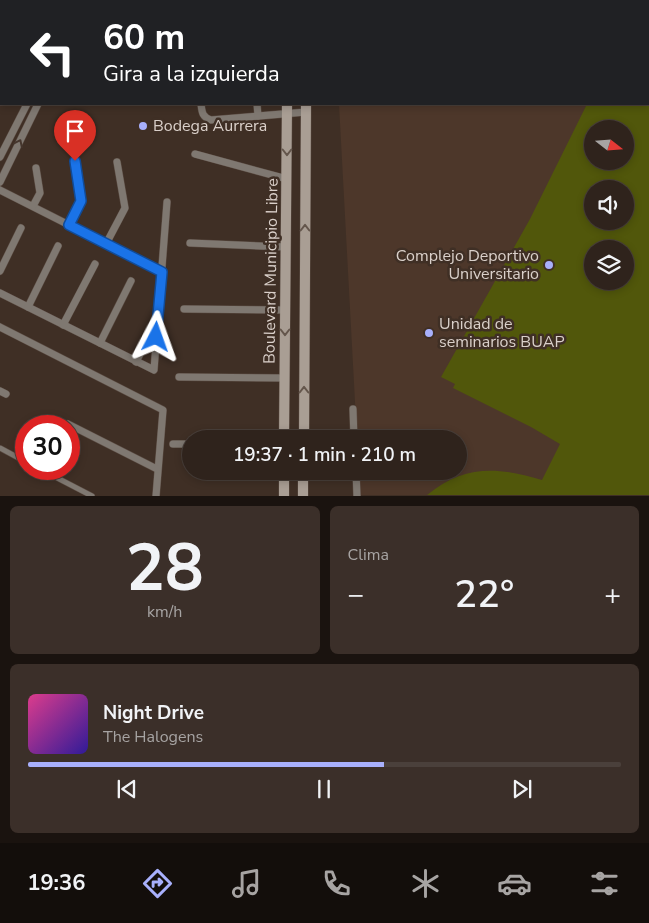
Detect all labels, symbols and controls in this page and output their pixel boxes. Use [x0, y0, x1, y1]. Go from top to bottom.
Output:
text: 60 m [103, 14, 185, 61]
icon: left [20, 20, 85, 85]
text: Gira a la izquierda [103, 59, 280, 89]
pin [54, 110, 96, 161]
place label: Bodega Aurrera [153, 115, 267, 137]
icon: arrive [61, 117, 89, 145]
marker: Bodega Aurrera [137, 120, 149, 132]
north arrow [584, 120, 634, 170]
map controls [584, 120, 634, 290]
one-way arrow [13, 139, 23, 148]
one-way arrow [282, 149, 292, 157]
street label: Boulevard Municipio Libre [258, 178, 284, 364]
button: sound [584, 180, 634, 230]
one-way arrow [300, 223, 310, 231]
button: layers [584, 240, 634, 290]
place label: Complejo Deportivo Universitario [396, 245, 539, 285]
marker: Complejo Deportivo Universitario [543, 259, 555, 271]
position arrow [129, 310, 181, 362]
place label: Unidad de seminarios BUAP [439, 313, 565, 353]
marker: Unidad de seminarios BUAP [423, 327, 435, 339]
one-way arrow [280, 329, 290, 337]
one-way arrow [299, 386, 309, 394]
speed limit sign: 30 [15, 415, 80, 480]
text: 19:37 · 1 min · 210 m [233, 442, 416, 468]
text: 28 [126, 524, 204, 613]
text: Clima [348, 544, 389, 566]
text: 22° [454, 569, 514, 620]
text: − [348, 576, 364, 614]
text: + [604, 576, 621, 614]
text: km/h [147, 601, 182, 623]
text: Night Drive [103, 700, 204, 726]
text: The Halogens [103, 726, 203, 748]
icon: previous [113, 775, 141, 803]
icon: pause [310, 775, 338, 803]
icon: next [508, 775, 536, 803]
icon: directions [140, 866, 175, 901]
icon: music [229, 866, 264, 901]
icon: phone [319, 866, 354, 901]
icon: climate [408, 866, 443, 901]
icon: car [497, 866, 532, 901]
icon: filters [587, 866, 622, 901]
text: 19:36 [27, 868, 85, 898]

